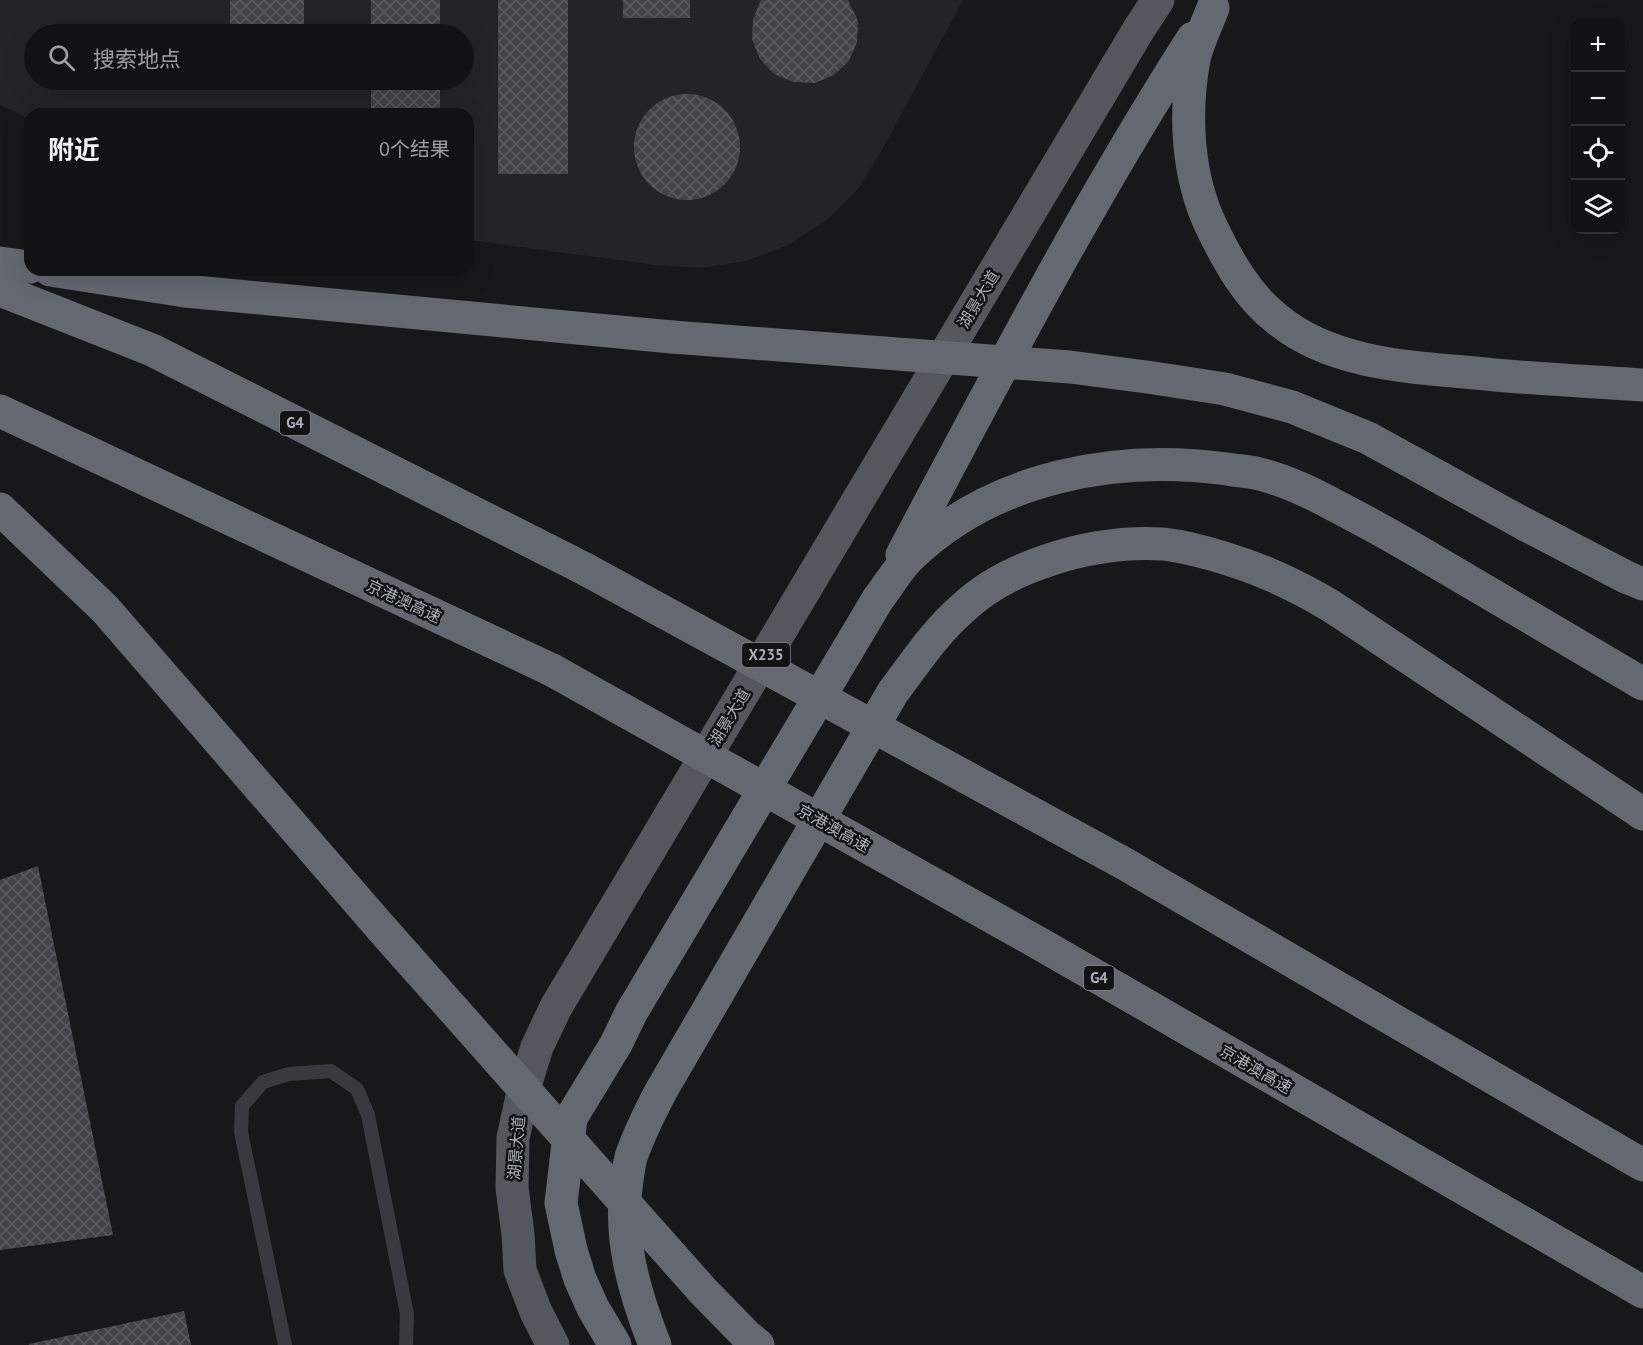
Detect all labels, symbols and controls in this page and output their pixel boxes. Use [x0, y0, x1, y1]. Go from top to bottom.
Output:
map controls [1571, 18, 1625, 234]
button: + [1571, 18, 1625, 72]
search box [24, 24, 474, 90]
icon: search [45, 41, 78, 74]
text: 搜索地点 [93, 45, 181, 73]
button: − [1571, 72, 1625, 126]
button: locate [1571, 126, 1625, 180]
text: 附近 [48, 133, 100, 166]
text: 0个结果 [379, 136, 450, 162]
button: layers [1571, 180, 1625, 234]
street label: 湖景大道 [953, 266, 1003, 332]
road number: G4 [280, 411, 310, 435]
street label: 京港澳高速 [364, 575, 444, 627]
road number: X235 [742, 643, 790, 667]
street label: 湖景大道 [704, 684, 754, 750]
street label: 京港澳高速 [794, 800, 874, 856]
road number: G4 [1084, 966, 1114, 990]
street label: 京港澳高速 [1216, 1040, 1296, 1098]
street label: 湖景大道 [503, 1115, 529, 1181]

